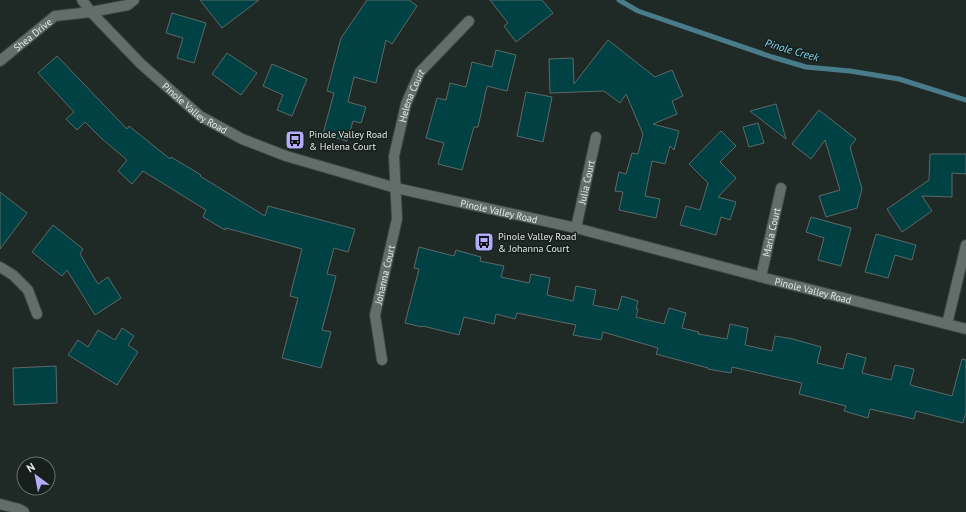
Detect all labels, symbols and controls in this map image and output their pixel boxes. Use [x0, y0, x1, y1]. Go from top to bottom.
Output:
street label: Shea Drive [11, 15, 55, 54]
water label: Pinole Creek [763, 36, 822, 65]
street label: Helena Court [396, 65, 427, 124]
street label: Pinole Valley Road [159, 80, 230, 137]
place label: Pinole Valley Road & Helena Court [309, 128, 387, 153]
bus stop icon: Pinole Valley Road & Helena Court [284, 129, 306, 151]
street label: Julia Court [575, 158, 598, 206]
street label: Pinole Valley Road [459, 197, 539, 226]
street label: Maria Court [760, 206, 784, 258]
place label: Pinole Valley Road & Johanna Court [498, 230, 576, 255]
bus stop icon: Pinole Valley Road & Johanna Court [473, 231, 495, 253]
street label: Johanna Court [371, 243, 398, 307]
street label: Pinole Valley Road [773, 275, 853, 307]
north arrow [16, 456, 56, 496]
text: N [24, 460, 37, 475]

